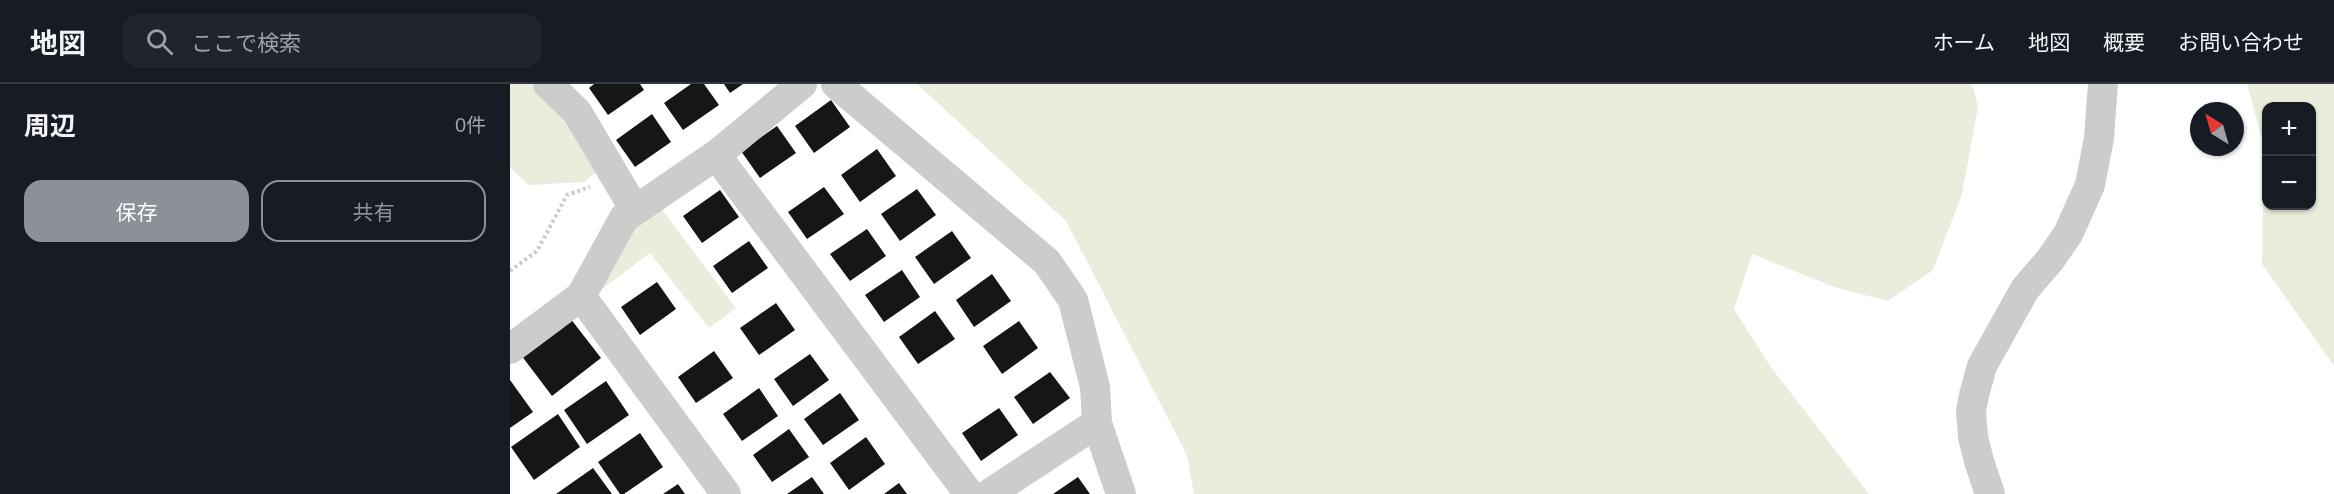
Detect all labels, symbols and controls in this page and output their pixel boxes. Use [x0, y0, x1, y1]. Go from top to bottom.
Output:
search box [122, 14, 542, 68]
icon: search [143, 25, 176, 58]
text: 地図 [30, 28, 86, 59]
text: ここで検索 [191, 31, 301, 56]
text: ホーム [1933, 31, 1995, 54]
text: 地図 [2028, 31, 2070, 54]
text: 概要 [2103, 31, 2145, 54]
text: お問い合わせ [2178, 31, 2304, 54]
north arrow [2190, 102, 2244, 156]
map controls [2262, 102, 2316, 210]
button: + [2262, 102, 2316, 156]
text: 周辺 [24, 111, 76, 141]
text: 0件 [455, 114, 486, 136]
button: − [2262, 156, 2316, 210]
button: 保存 [24, 180, 249, 242]
button: 共有 [261, 180, 486, 242]

